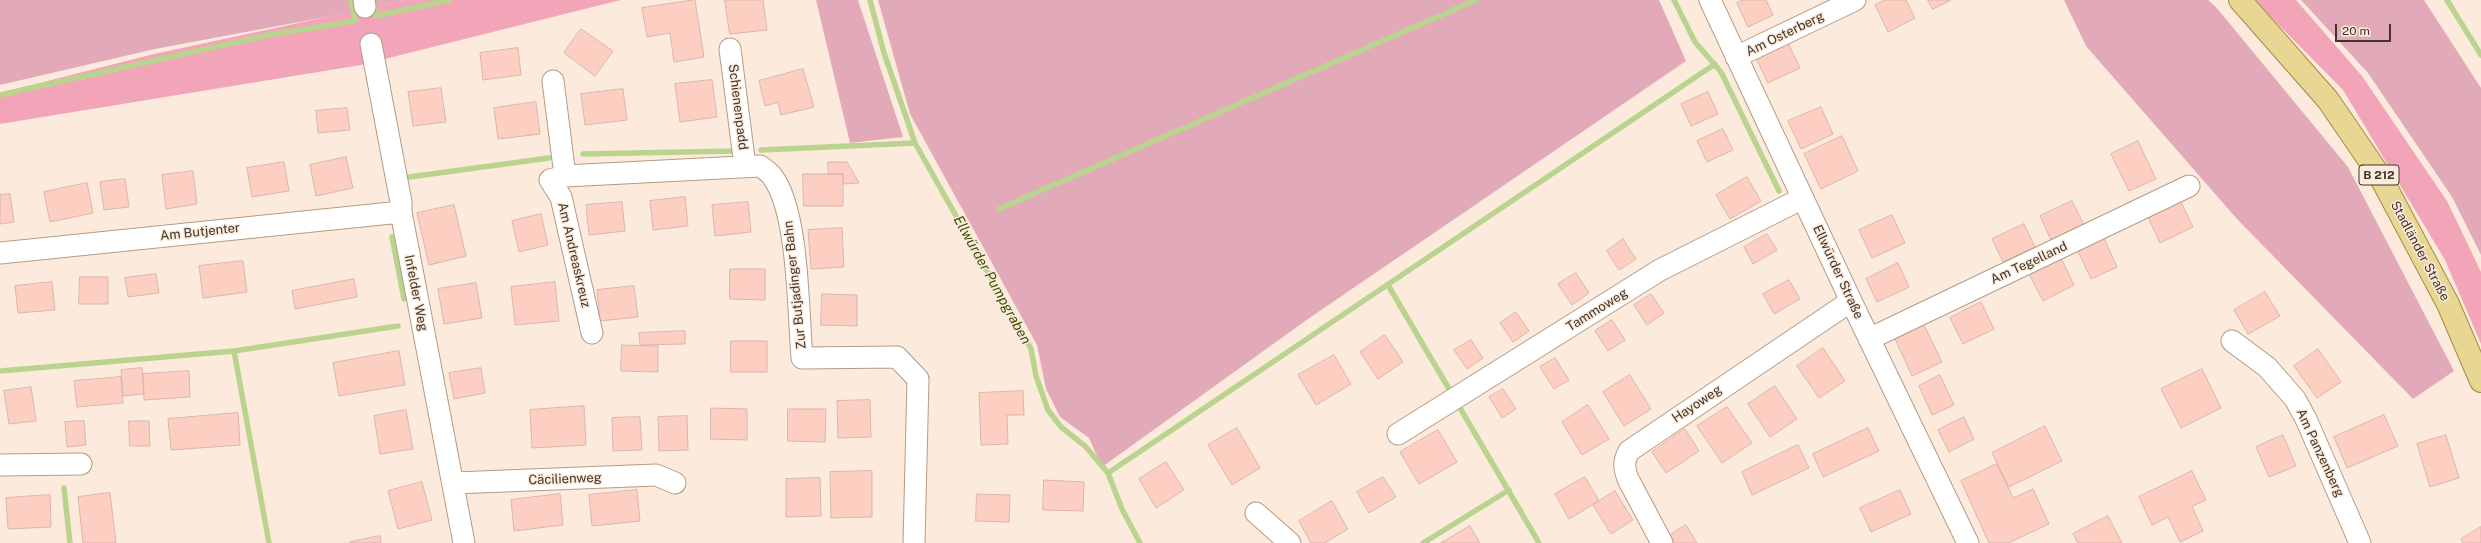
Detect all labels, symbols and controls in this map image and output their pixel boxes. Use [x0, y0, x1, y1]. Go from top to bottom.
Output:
street label: Am Osterberg [1743, 8, 1827, 60]
scale bar [2337, 16, 2393, 42]
text: 20 m [2342, 24, 2370, 38]
street label: Schienenpadd [725, 63, 751, 151]
road number: B 212 [2359, 165, 2399, 185]
street label: Stadländer Straße [2387, 198, 2453, 304]
street label: Am Andreaskreuz [554, 201, 594, 309]
water label: Ellwürder Pumpgraben [950, 213, 1034, 347]
street label: Am Butjenter [159, 220, 241, 244]
street label: Zur Butjadinger Bahn [780, 220, 810, 350]
street label: Ellwürder Straße [1809, 222, 1867, 322]
street label: Am Tegelland [1988, 238, 2070, 288]
street label: Infelder Weg [401, 253, 431, 333]
street label: Tammoweg [1563, 285, 1631, 335]
street label: Hayoweg [1669, 382, 1725, 426]
street label: Am Panzenberg [2293, 406, 2347, 500]
street label: Cäcilienweg [528, 470, 602, 488]

